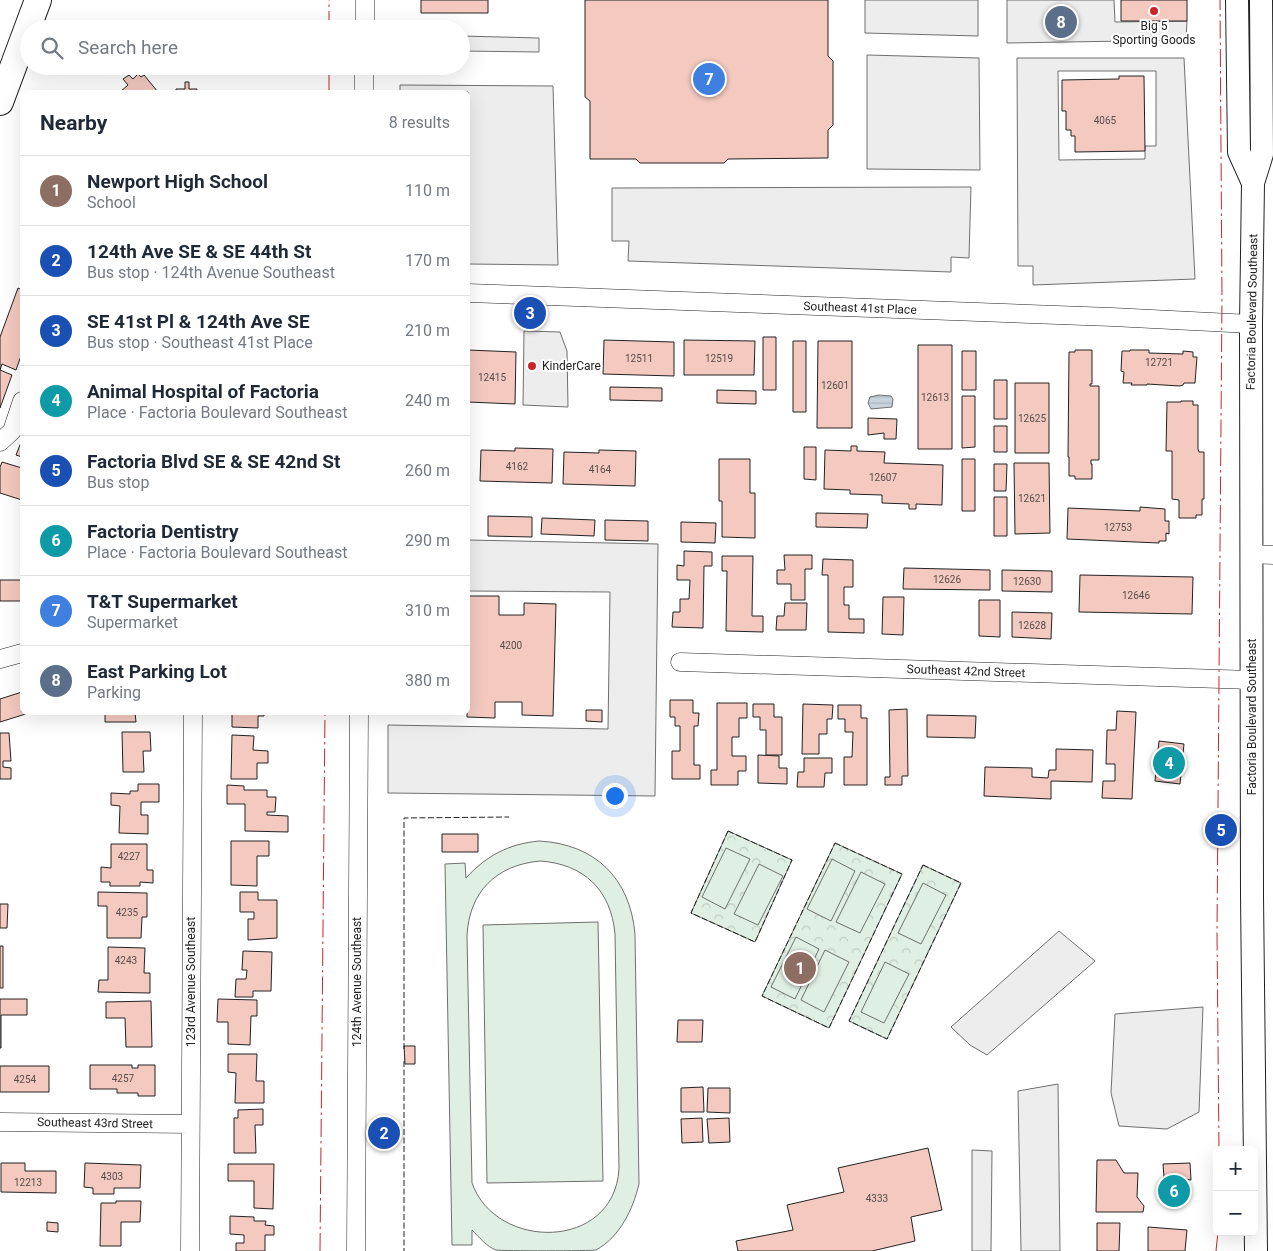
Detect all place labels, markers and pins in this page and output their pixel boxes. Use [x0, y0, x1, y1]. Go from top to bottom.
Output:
pin: 8 [1045, 3, 1077, 41]
marker: Big 5 Sporting Goods [1148, 5, 1160, 17]
place label: Big 5 Sporting Goods [1112, 19, 1196, 47]
pin: 7 [693, 60, 725, 98]
pin: 3 [514, 294, 546, 332]
place label: KinderCare [542, 359, 601, 373]
marker: KinderCare [526, 360, 538, 372]
pin: 4 [1153, 744, 1185, 782]
pin: 5 [1205, 811, 1237, 849]
pin: 1 [784, 949, 816, 987]
pin: 2 [368, 1114, 400, 1152]
pin: 6 [1158, 1172, 1190, 1210]

